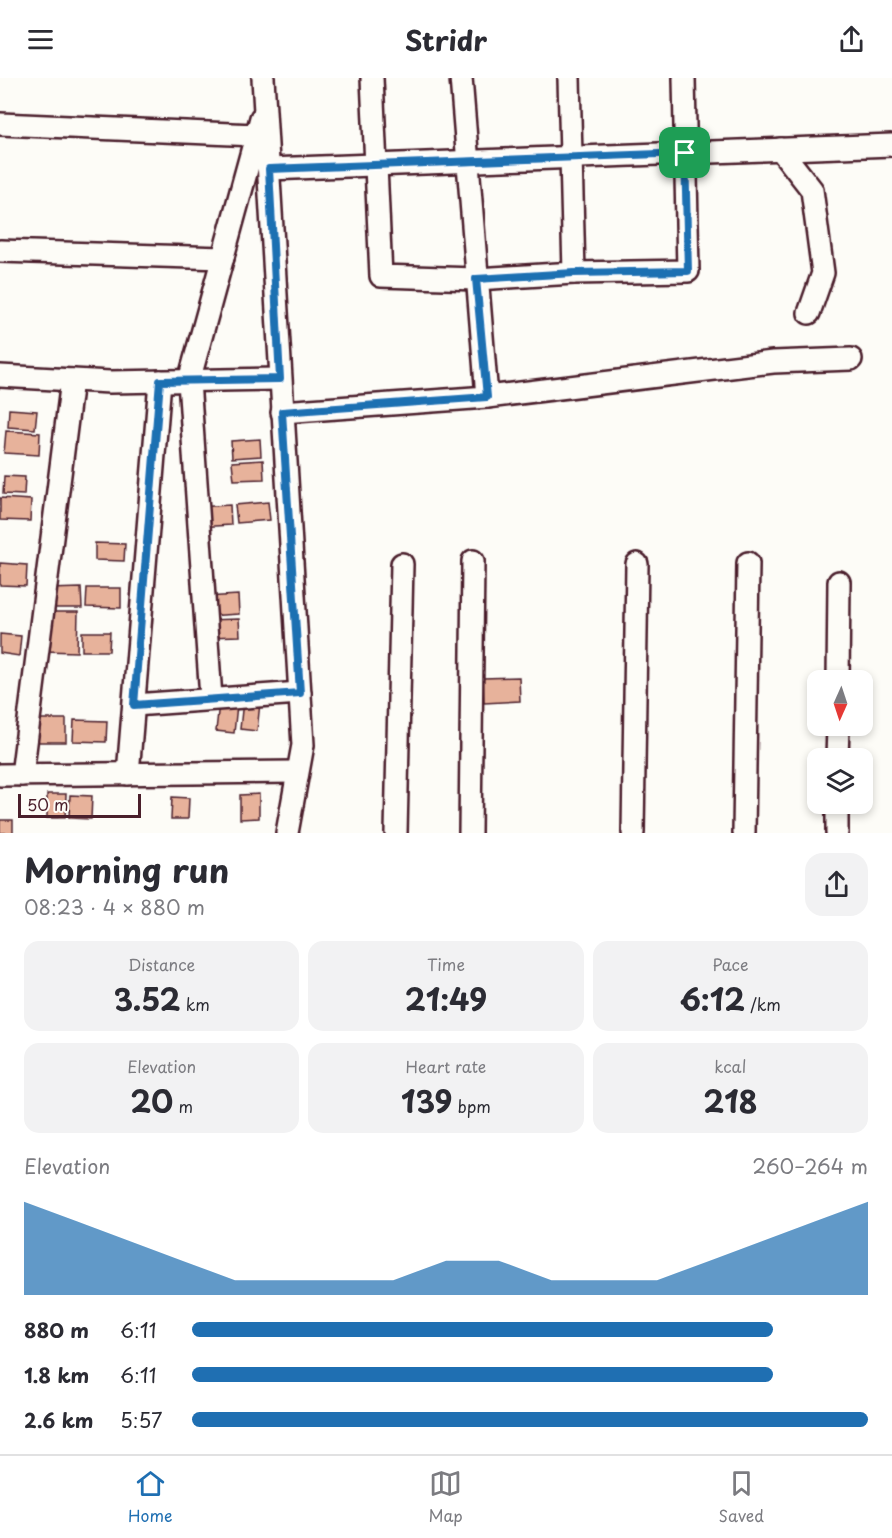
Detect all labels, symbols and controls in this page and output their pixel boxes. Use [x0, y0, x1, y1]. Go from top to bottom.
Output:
text: Stridr [405, 19, 487, 60]
icon: menu [24, 23, 57, 56]
icon: share [835, 23, 868, 56]
pin [659, 127, 710, 178]
icon: arrive [668, 136, 701, 169]
north arrow [807, 670, 873, 736]
map controls [807, 670, 873, 814]
button: layers [807, 748, 873, 814]
scale bar [18, 791, 141, 818]
text: 50 m [27, 792, 68, 816]
text: Morning run [24, 844, 229, 894]
button: share [805, 853, 868, 916]
text: 08:23 · 4 × 880 m [24, 892, 205, 922]
text: Distance [128, 952, 195, 976]
text: Time [427, 952, 465, 976]
text: Pace [712, 952, 748, 976]
text: 3.52 [114, 976, 181, 1021]
text: 21:49 [405, 976, 487, 1021]
text: 6:12 [680, 976, 745, 1021]
text: km [181, 992, 210, 1016]
text: /km [745, 992, 781, 1016]
text: Elevation [127, 1054, 196, 1078]
text: Heart rate [406, 1054, 486, 1078]
text: kcal [714, 1054, 746, 1078]
text: 20 [130, 1078, 173, 1123]
text: 139 [401, 1078, 453, 1123]
text: 218 [703, 1078, 758, 1123]
text: m [173, 1094, 193, 1118]
text: bpm [453, 1094, 491, 1118]
text: Elevation [24, 1151, 110, 1181]
text: 260–264 m [752, 1151, 868, 1181]
text: 880 m [24, 1315, 89, 1345]
text: 6:11 [120, 1315, 156, 1345]
text: 1.8 km [24, 1360, 89, 1390]
text: 6:11 [120, 1360, 156, 1390]
text: 2.6 km [24, 1405, 93, 1435]
text: 5:57 [120, 1405, 163, 1435]
tab: Home [128, 1467, 172, 1527]
tab: Map [428, 1467, 463, 1527]
tab: Saved [719, 1467, 764, 1527]

